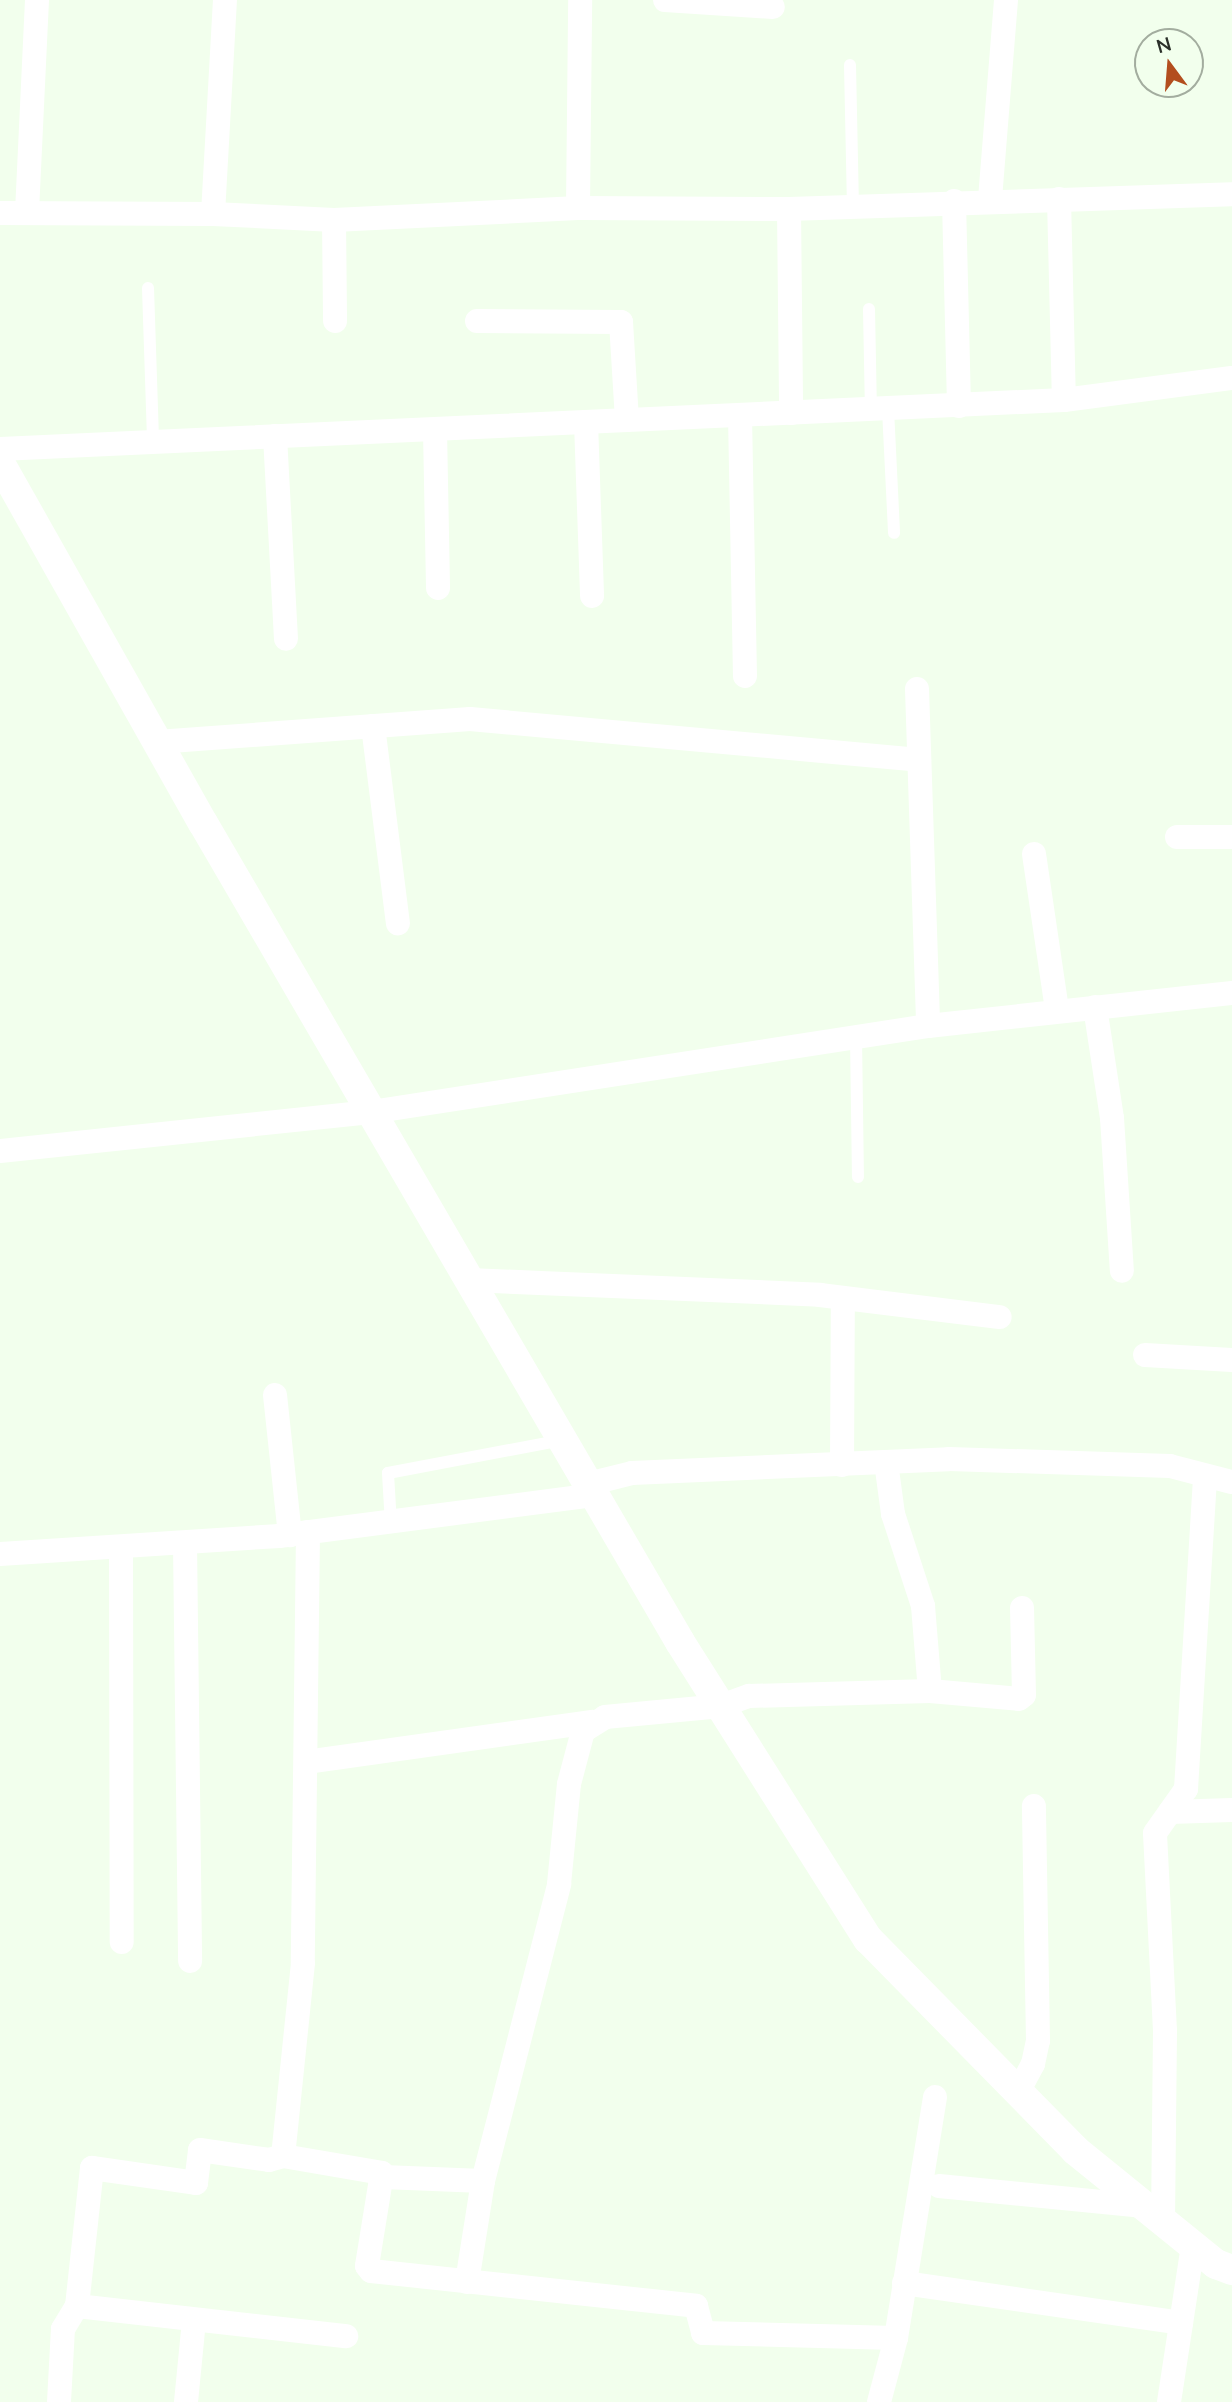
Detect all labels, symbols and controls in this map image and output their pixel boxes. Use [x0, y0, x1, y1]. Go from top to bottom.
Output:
north arrow [1134, 28, 1204, 98]
text: N [1154, 31, 1174, 58]

